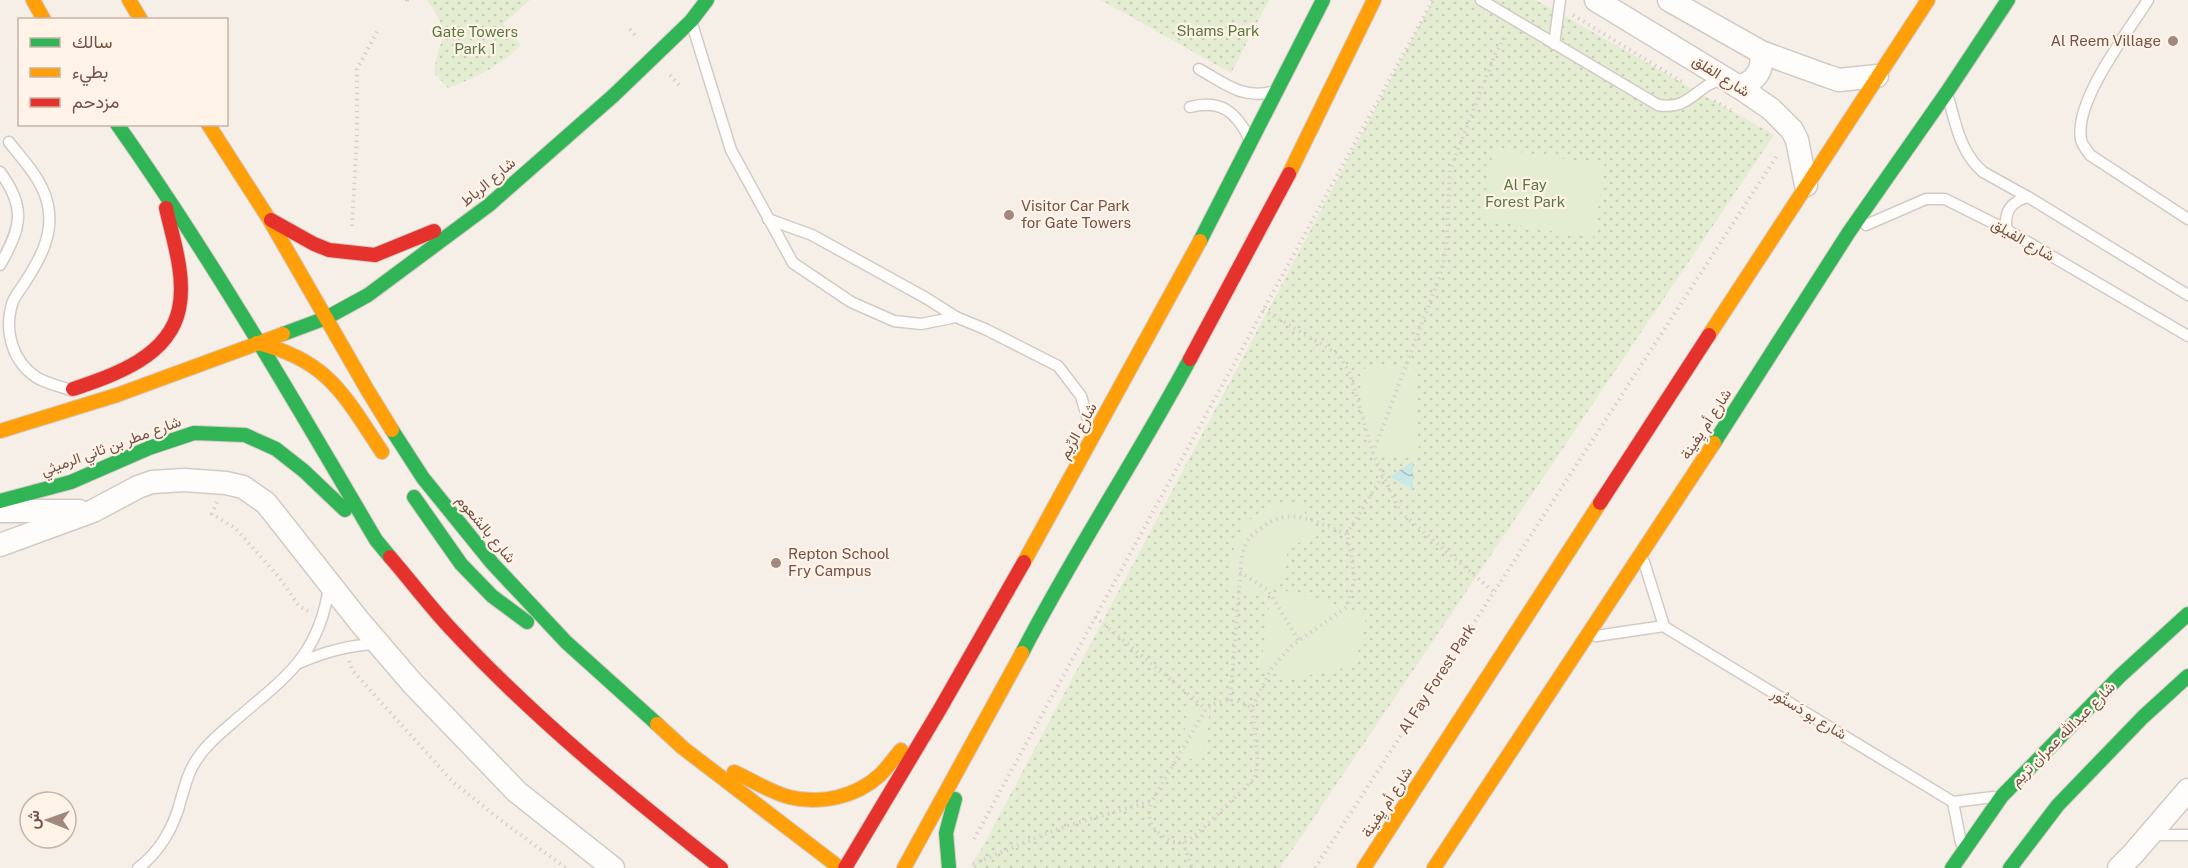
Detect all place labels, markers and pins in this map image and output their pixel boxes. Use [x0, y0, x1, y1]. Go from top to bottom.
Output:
place label: Al Reem Village [2050, 32, 2161, 49]
marker: Al Reem Village [2166, 34, 2180, 48]
place label: Visitor Car Park for Gate Towers [1021, 197, 1131, 231]
marker: Visitor Car Park for Gate Towers [1002, 208, 1016, 222]
place label: Repton School Fry Campus [788, 545, 890, 579]
marker: Repton School Fry Campus [769, 556, 783, 570]

